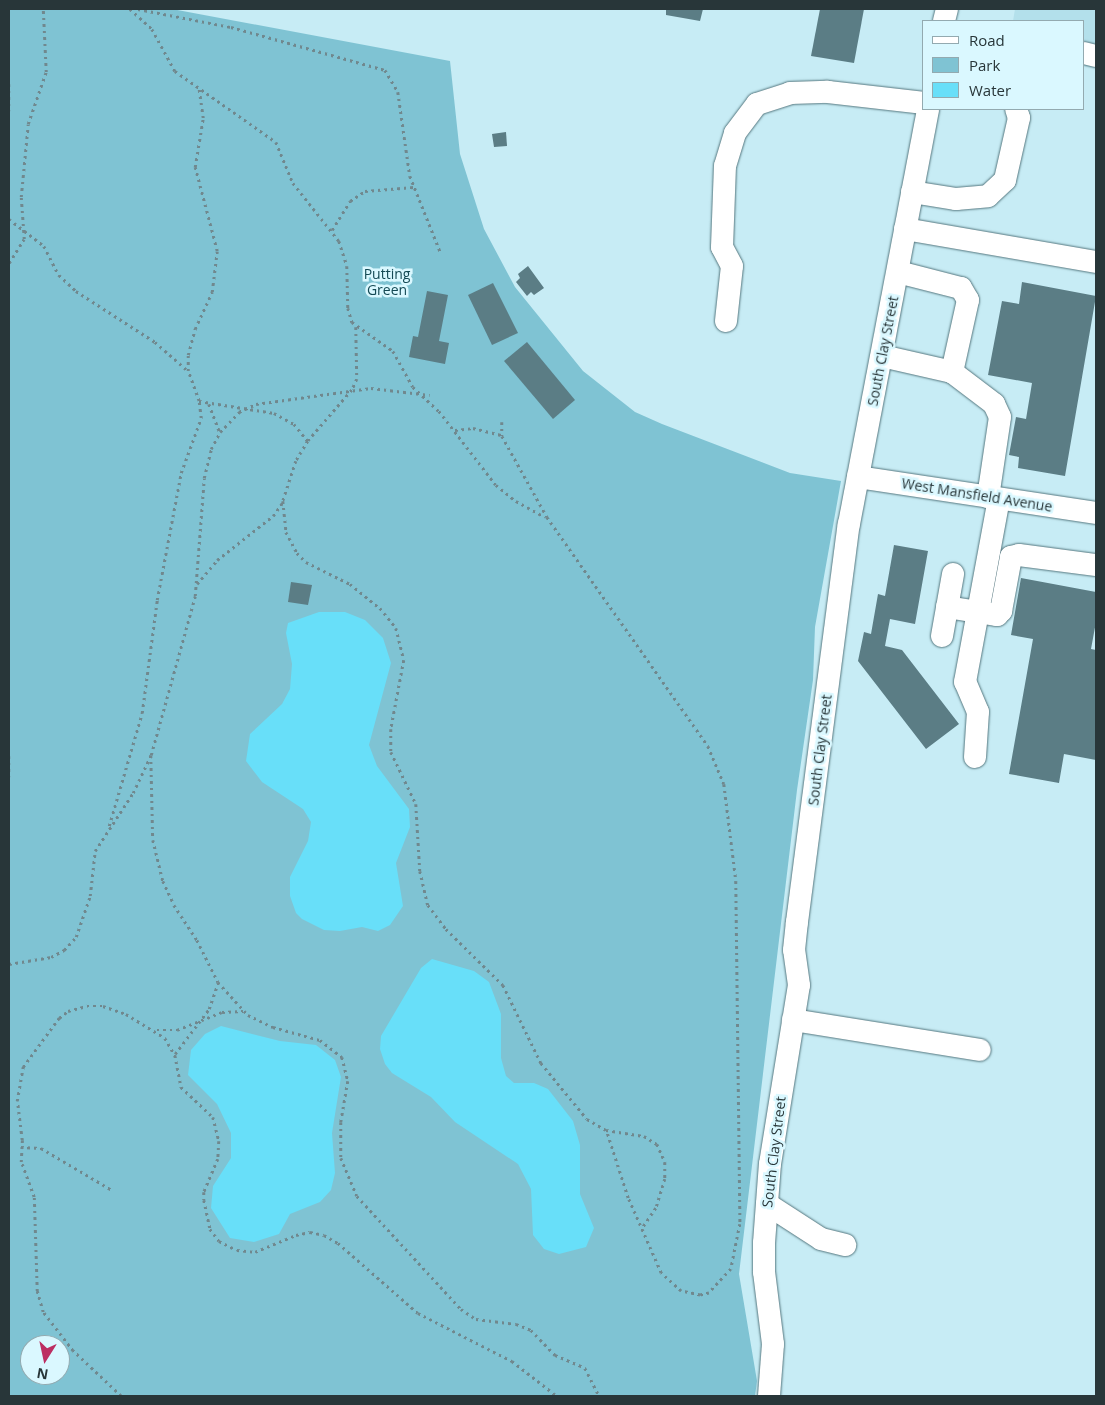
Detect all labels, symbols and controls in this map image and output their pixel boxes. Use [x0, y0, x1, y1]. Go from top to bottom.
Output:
legend [922, 20, 1085, 110]
text: Road [969, 30, 1005, 50]
text: Park [969, 55, 1000, 75]
text: Water [969, 80, 1011, 100]
park label: Putting Green [364, 266, 410, 298]
street label: South Clay Street [864, 295, 902, 407]
street label: West Mansfield Avenue [900, 475, 1054, 515]
street label: South Clay Street [805, 694, 835, 806]
street label: South Clay Street [759, 1096, 789, 1208]
north arrow [20, 1335, 70, 1385]
text: N [35, 1364, 50, 1385]

